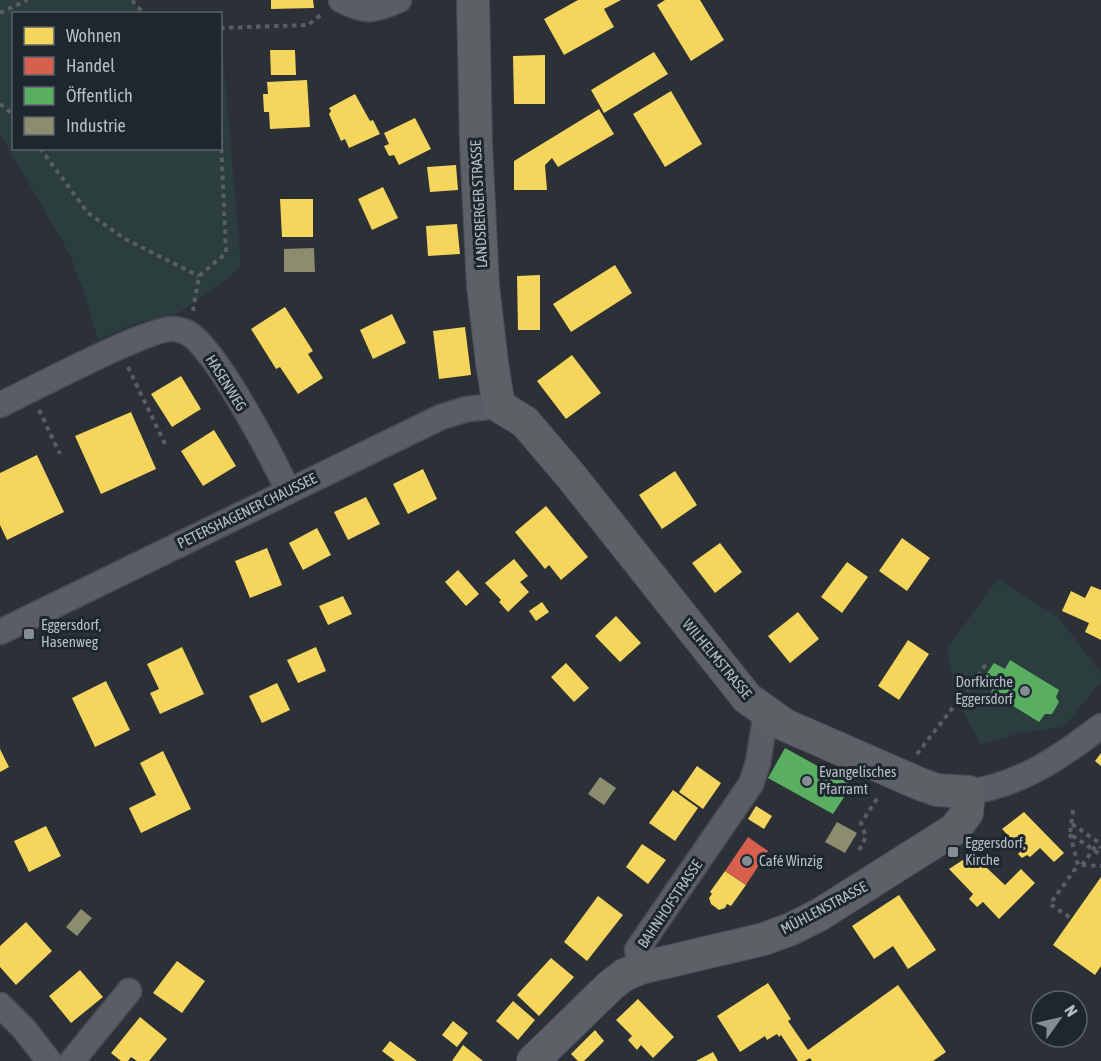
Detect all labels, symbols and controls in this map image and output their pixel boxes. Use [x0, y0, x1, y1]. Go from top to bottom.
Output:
legend [12, 12, 222, 150]
text: Wohnen [66, 25, 121, 46]
text: Handel [66, 55, 115, 76]
text: Öffentlich [66, 85, 133, 106]
text: Industrie [66, 115, 126, 136]
street label: LANDSBERGER STRASSE [467, 139, 490, 268]
street label: HASENWEG [203, 352, 250, 414]
street label: PETERSHAGENER CHAUSSEE [174, 469, 320, 552]
place label: Eggersdorf, Hasenweg [41, 616, 102, 650]
street label: WILHELMSTRASSE [679, 616, 756, 702]
marker: Eggersdorf, Hasenweg [22, 627, 36, 641]
place label: Dorfkirche Eggersdorf [955, 673, 1013, 707]
marker: Dorfkirche Eggersdorf [1018, 684, 1032, 698]
place label: Evangelisches Pfarramt [819, 763, 896, 797]
marker: Evangelisches Pfarramt [800, 774, 814, 788]
place label: Eggersdorf, Kirche [965, 834, 1026, 868]
marker: Eggersdorf, Kirche [946, 845, 960, 859]
place label: Café Winzig [759, 852, 823, 869]
marker: Café Winzig [740, 854, 754, 868]
street label: BAHNHOFSTRASSE [634, 856, 706, 951]
street label: MÜHLENSTRASSE [778, 877, 870, 937]
north arrow [1029, 989, 1089, 1049]
text: N [1061, 1002, 1082, 1020]

